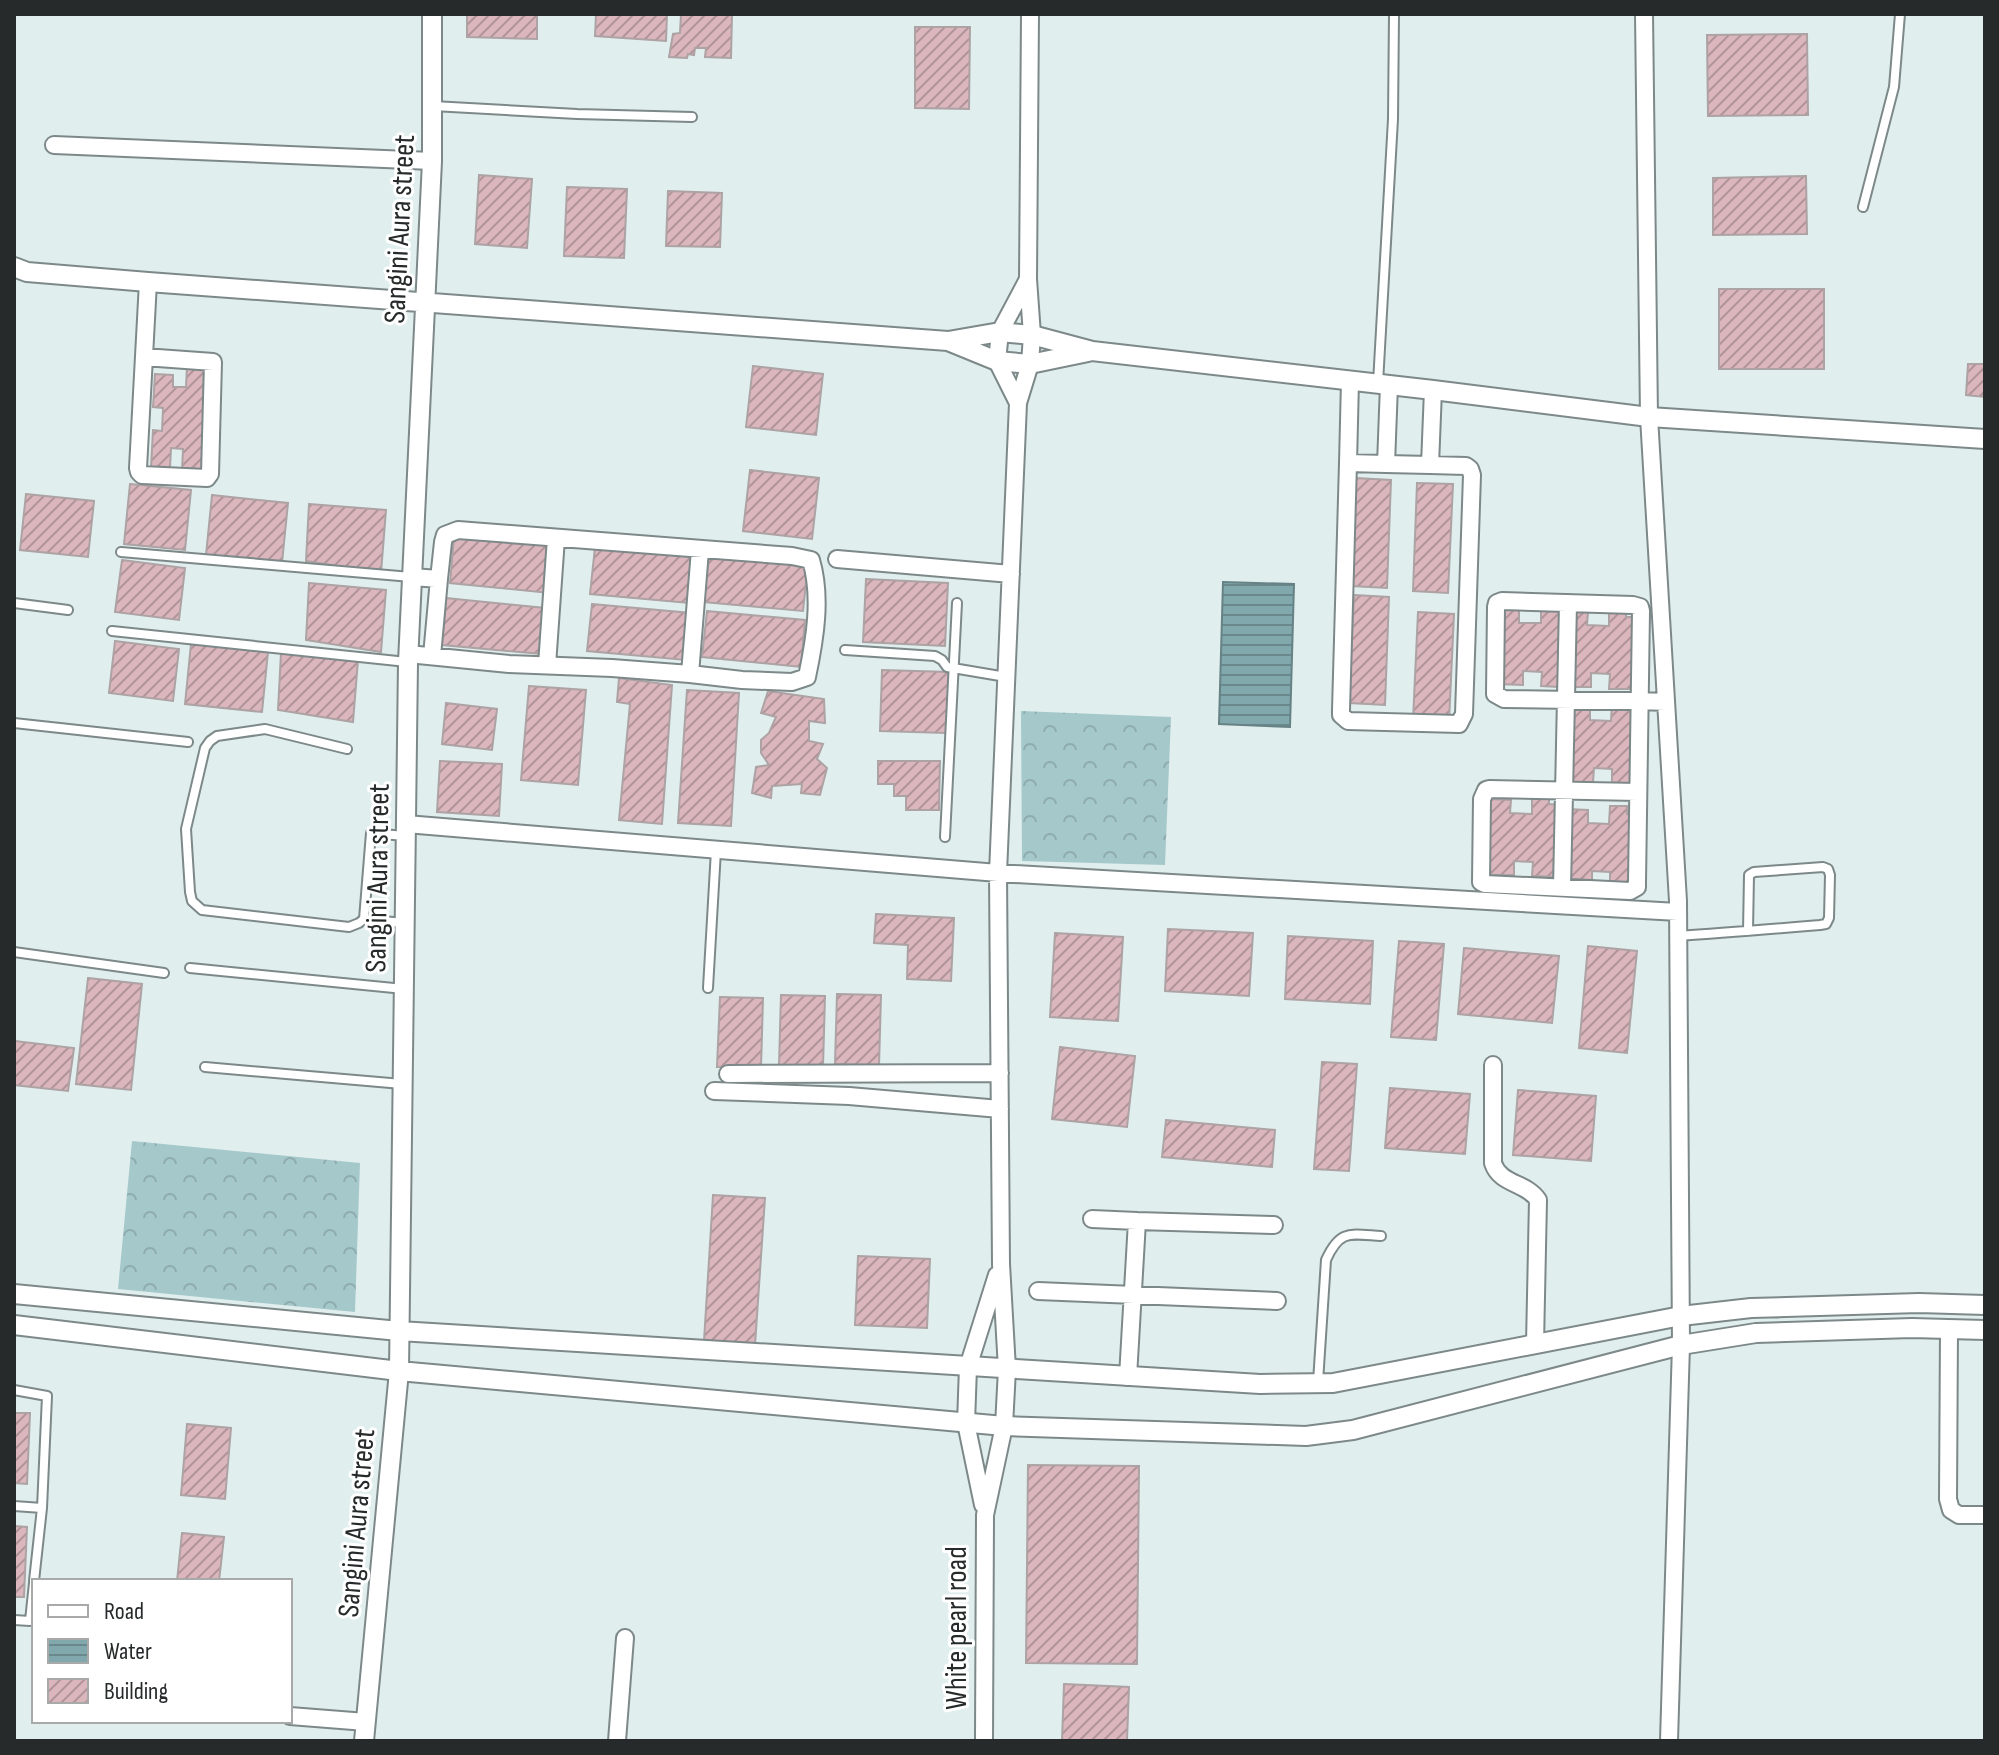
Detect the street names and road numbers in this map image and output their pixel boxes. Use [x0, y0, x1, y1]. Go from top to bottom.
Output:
street label: Sangini Aura street [377, 134, 423, 324]
street label: Sangini Aura street [358, 783, 398, 973]
street label: Sangini Aura street [331, 1427, 383, 1619]
street label: White pearl road [939, 1546, 975, 1710]

